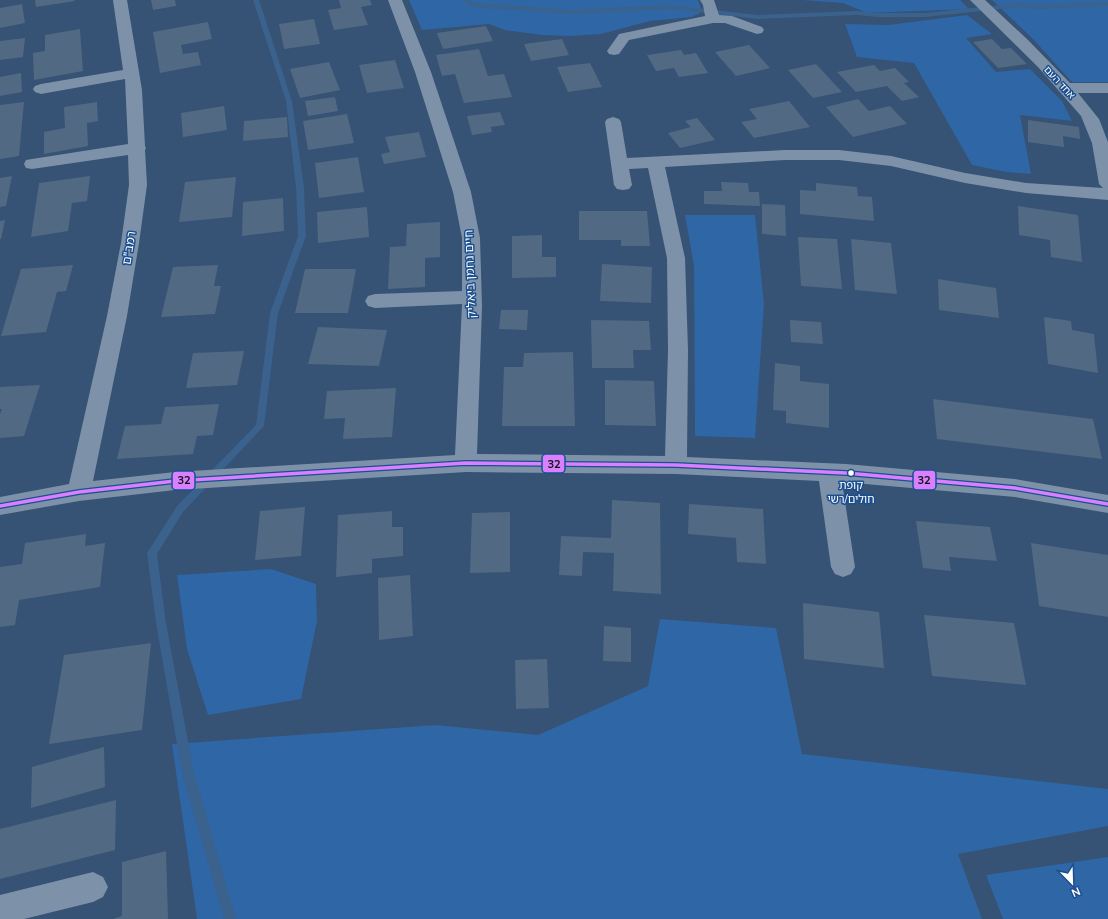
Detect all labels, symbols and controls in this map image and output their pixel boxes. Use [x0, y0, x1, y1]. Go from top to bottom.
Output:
street label: אחד העם [1041, 63, 1078, 101]
street label: חיים נחמן ביאליק [460, 229, 479, 319]
street label: רמב"ם [118, 230, 139, 266]
line badge: 32 [542, 454, 565, 473]
text: 32 [547, 457, 561, 471]
marker: קופת חולים/רשי [846, 468, 856, 478]
line badge: 32 [913, 470, 936, 490]
line badge: 32 [172, 471, 195, 490]
text: 32 [177, 473, 191, 487]
text: 32 [917, 473, 931, 487]
place label: קופת חולים/רשי [828, 478, 874, 506]
north arrow [1052, 863, 1092, 903]
text: N [1069, 884, 1082, 900]

